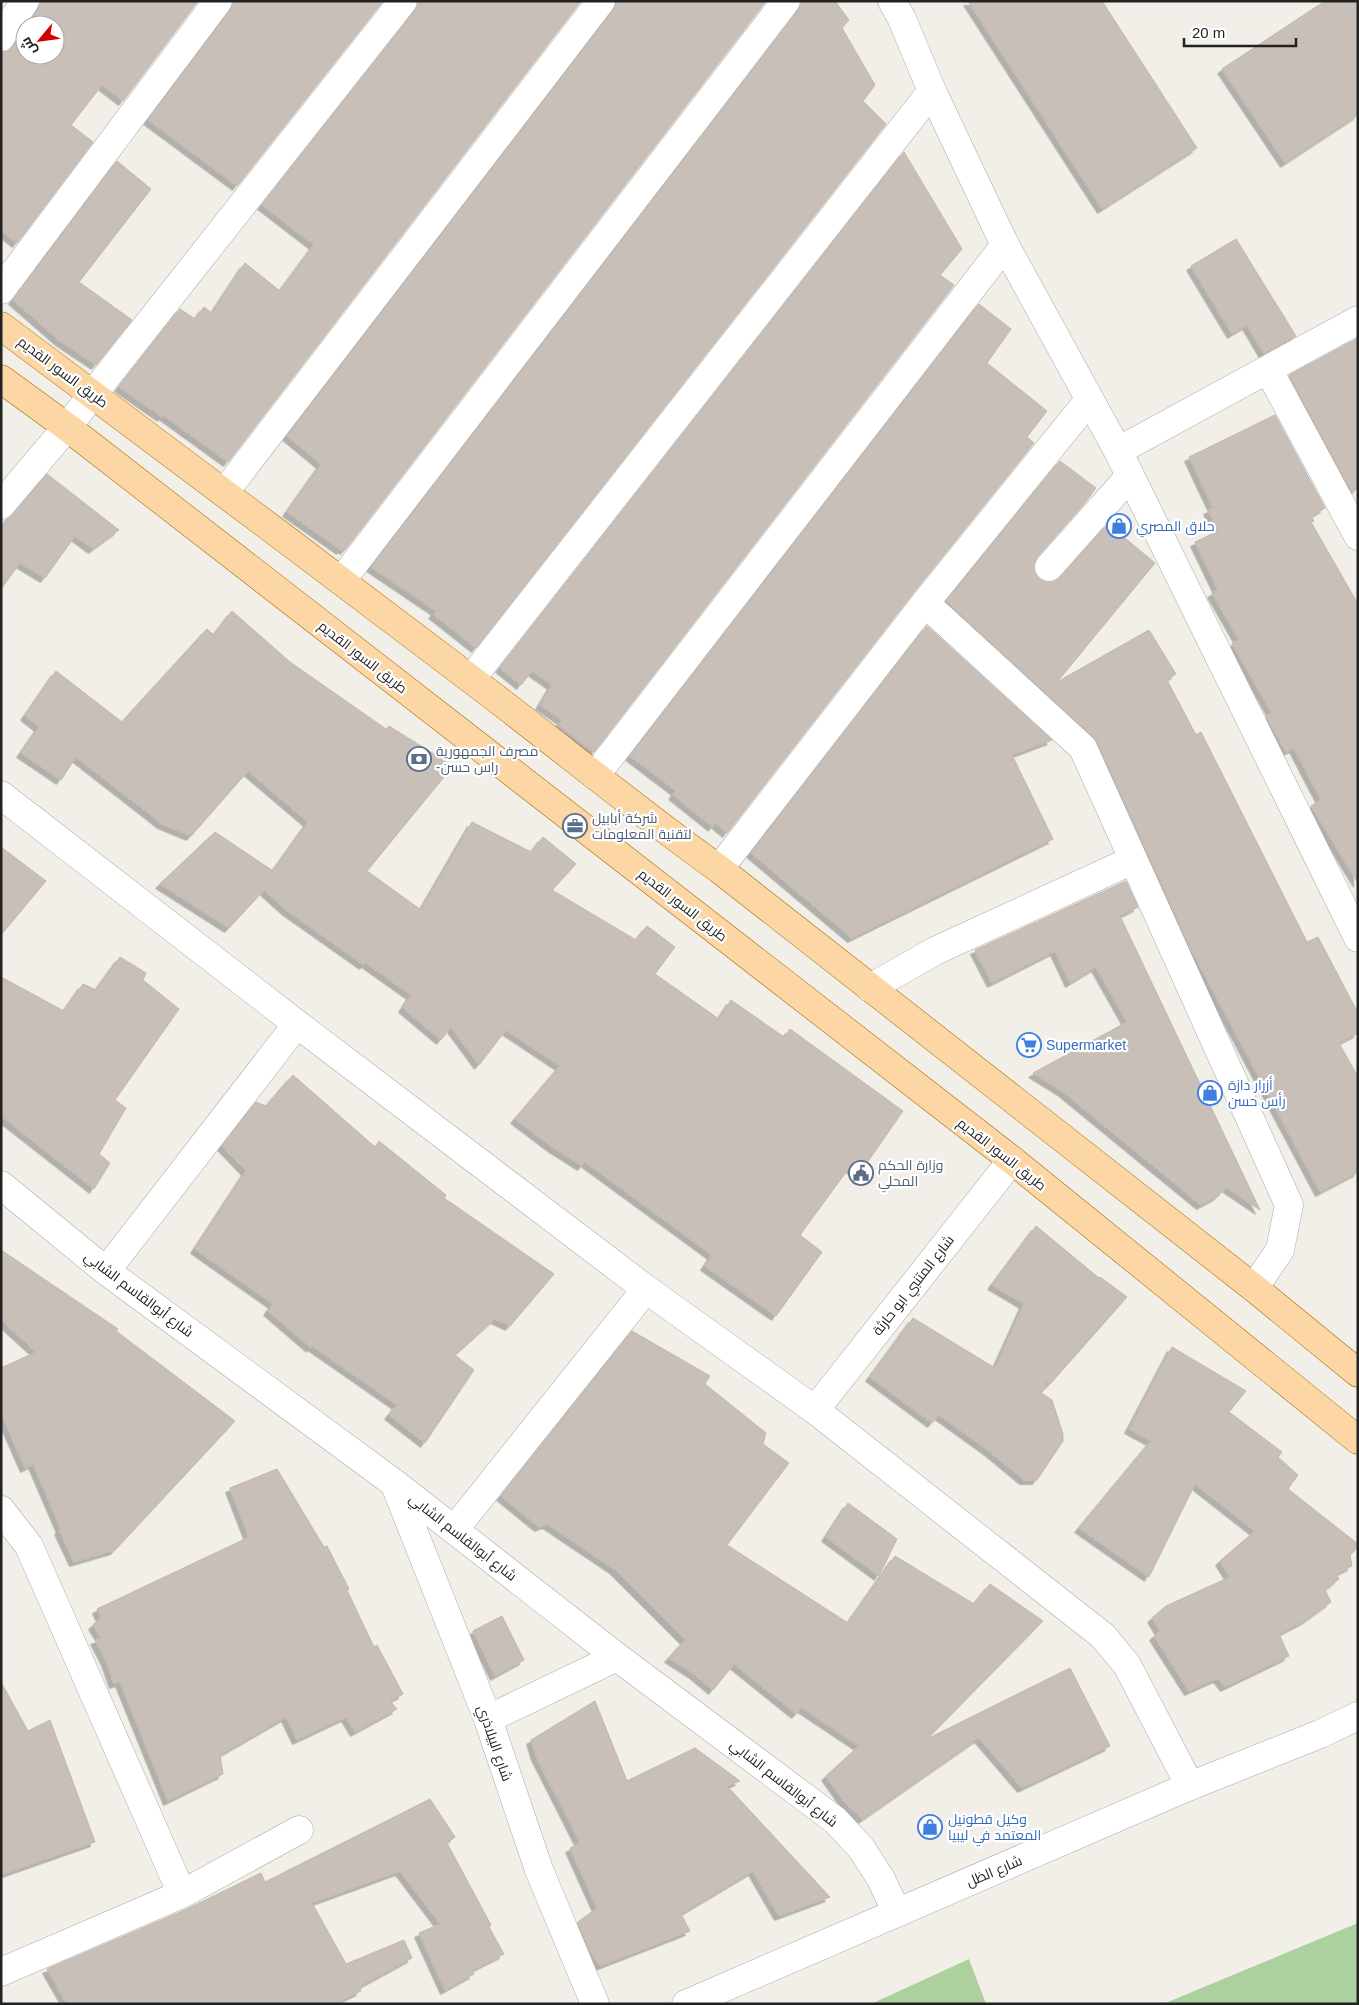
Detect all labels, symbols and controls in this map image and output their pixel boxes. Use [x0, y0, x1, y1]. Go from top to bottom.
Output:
north arrow [15, 15, 65, 65]
scale bar [1184, 15, 1296, 47]
text: 20 m [1192, 24, 1225, 41]
text: ش [17, 34, 41, 58]
street label: طريق السور القديم [14, 333, 111, 413]
shop icon: حلاق المصري [1106, 513, 1132, 539]
place label: حلاق المصري [1136, 518, 1214, 538]
street label: طريق السور القديم [314, 617, 411, 698]
place label: مصرف الجمهورية -راس حسن [436, 743, 538, 775]
bank icon: مصرف الجمهورية -راس حسن [406, 746, 432, 772]
place label: شركة أبابيل لتقنية المعلومات [592, 809, 692, 842]
office icon: شركة أبابيل لتقنية المعلومات [562, 813, 588, 839]
street label: طريق السور القديم [634, 865, 731, 946]
supermarket icon: Supermarket [1016, 1032, 1042, 1058]
place label: Supermarket [1046, 1037, 1126, 1053]
place label: أزرار دازة رأس حسن [1228, 1076, 1286, 1109]
shop icon: أزرار دازة رأس حسن [1197, 1080, 1223, 1106]
street label: طريق السور القديم [953, 1114, 1050, 1195]
place label: وزارة الحكم المحلي [878, 1157, 943, 1193]
public building icon: وزارة الحكم المحلي [848, 1160, 874, 1186]
street label: شارع المتنبي ابو حارثة [869, 1232, 960, 1341]
street label: شارع أبوالقاسم الشابي [79, 1247, 197, 1343]
street label: شارع أبوالقاسم الشابي [404, 1489, 521, 1587]
street label: شارع البيلاذري [471, 1703, 515, 1784]
street label: شارع أبوالقاسم الشابي [725, 1735, 842, 1833]
place label: وكيل قطونيل المعتمد في ليبيا [948, 1811, 1041, 1847]
shop icon: وكيل قطونيل المعتمد في ليبيا [917, 1814, 943, 1840]
street label: شارع الظل [964, 1852, 1025, 1891]

